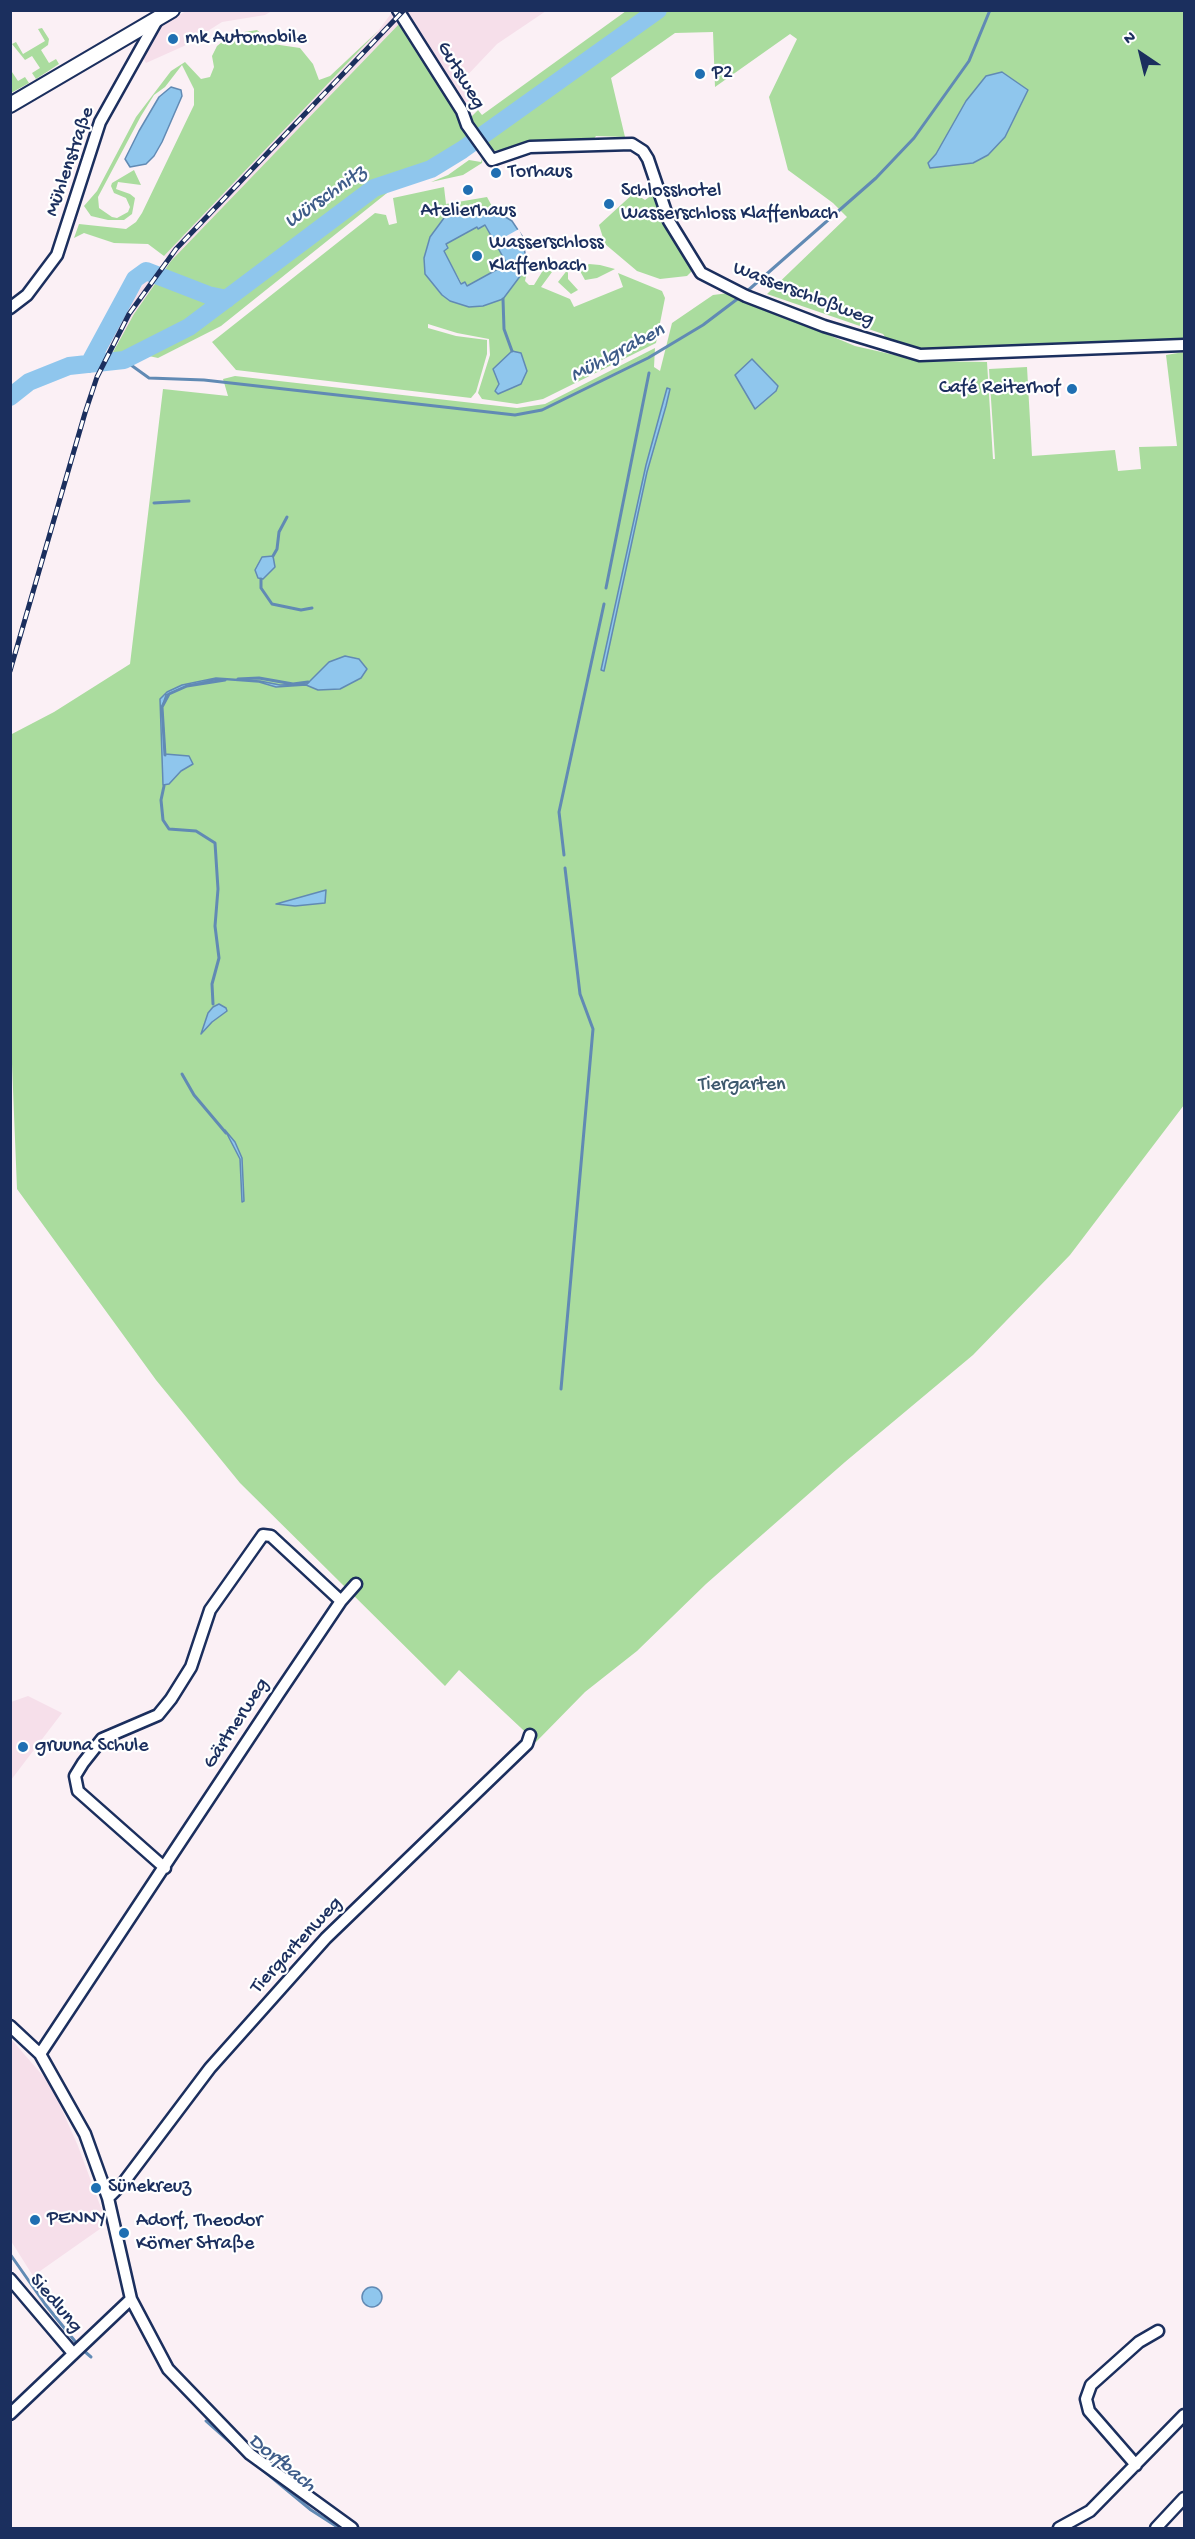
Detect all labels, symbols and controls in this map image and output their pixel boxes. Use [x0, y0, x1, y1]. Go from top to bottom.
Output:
north arrow [1111, 24, 1171, 84]
place label: mk Automobile [185, 27, 307, 51]
text: N [1121, 28, 1140, 50]
marker: mk Automobile [166, 32, 180, 46]
street label: Gutsweg [430, 38, 490, 114]
place label: P2 [712, 62, 733, 86]
marker: P2 [693, 67, 707, 81]
street label: Mühlenstraße [41, 104, 101, 220]
water label: Würschnitz [280, 161, 372, 235]
place label: Torhaus [508, 161, 572, 185]
marker: Torhaus [489, 166, 503, 180]
place label: Schlosshotel Wasserschloss Klaffenbach [621, 180, 838, 227]
marker: Atelierhaus [461, 183, 475, 197]
marker: Schlosshotel Wasserschloss Klaffenbach [602, 197, 616, 211]
place label: Atelierhaus [420, 200, 516, 224]
place label: Wasserschloss Klaffenbach [489, 232, 604, 279]
marker: Wasserschloss Klaffenbach [470, 249, 484, 263]
street label: Wasserschloßweg [729, 257, 877, 333]
water label: Mühlgraben [566, 319, 670, 389]
place label: Café Reiterhof [939, 377, 1060, 401]
marker: Café Reiterhof [1065, 382, 1079, 396]
park label: Tiergarten [699, 1074, 785, 1098]
street label: Gärtnerweg [199, 1674, 275, 1774]
place label: gruuna Schule [35, 1735, 148, 1759]
marker: gruuna Schule [16, 1740, 30, 1754]
street label: Tiergartenweg [246, 1892, 348, 2000]
place label: Sünekreuz [108, 2176, 191, 2200]
marker: Sünekreuz [89, 2181, 103, 2195]
place label: PENNY [47, 2208, 106, 2232]
place label: Adorf, Theodor Körner Straße [136, 2210, 262, 2257]
marker: PENNY [28, 2213, 42, 2227]
marker: Adorf, Theodor Körner Straße [117, 2226, 131, 2240]
street label: Siedlung [23, 2269, 87, 2339]
water label: Dorfbach [242, 2429, 320, 2499]

